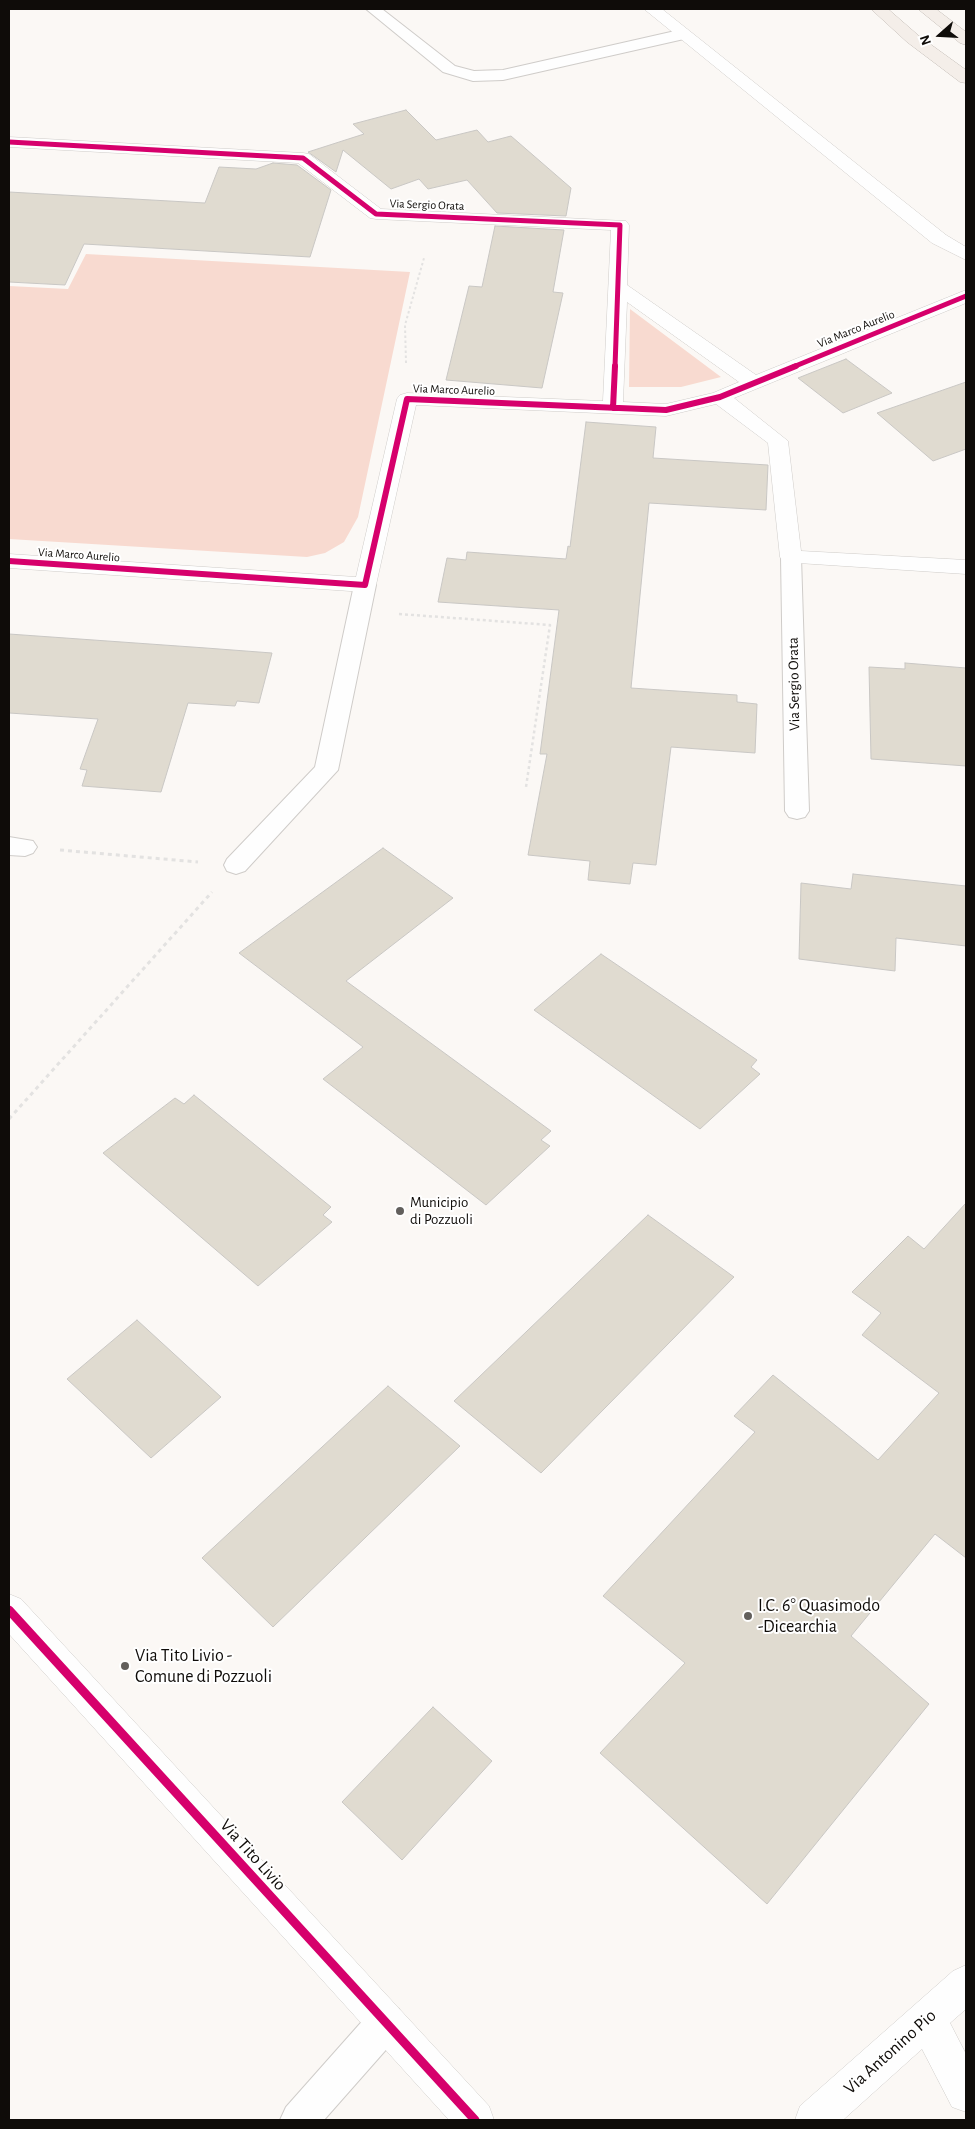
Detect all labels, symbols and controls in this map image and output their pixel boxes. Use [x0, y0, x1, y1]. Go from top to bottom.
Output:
north arrow [915, 10, 965, 60]
text: N [918, 33, 934, 47]
street label: Via Sergio Orata [389, 196, 465, 214]
street label: Via Marco Aurelio [815, 307, 897, 351]
street label: Via Marco Aurelio [413, 381, 495, 399]
street label: Via Marco Aurelio [38, 545, 120, 565]
street label: Via Sergio Orata [784, 637, 804, 731]
place label: Municipio di Pozzuoli [410, 1193, 473, 1228]
marker: Municipio di Pozzuoli [394, 1205, 406, 1217]
place label: I.C. 6° Quasimodo -Dicearchia [758, 1595, 880, 1638]
marker: I.C. 6° Quasimodo -Dicearchia [742, 1610, 754, 1622]
place label: Via Tito Livio - Comune di Pozzuoli [135, 1645, 272, 1688]
marker: Via Tito Livio - Comune di Pozzuoli [119, 1660, 131, 1672]
street label: Via Tito Livio [215, 1815, 291, 1895]
street label: Via Antonino Pio [839, 2005, 941, 2099]

